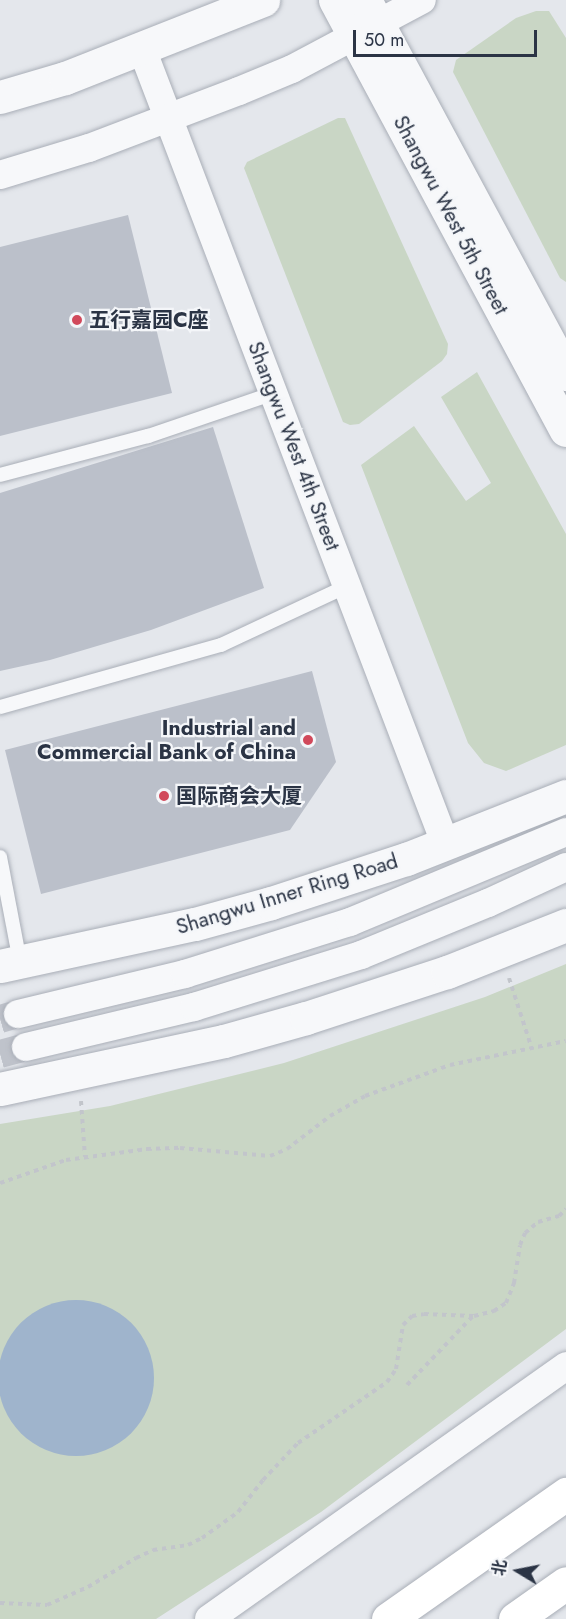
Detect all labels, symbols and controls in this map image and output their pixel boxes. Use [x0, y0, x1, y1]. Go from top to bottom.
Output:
scale bar [356, 18, 540, 56]
text: 50 m [364, 27, 404, 53]
street label: Shangwu West 5th Street [388, 111, 514, 319]
place label: 五行嘉园C座 [89, 307, 209, 333]
marker: 五行嘉园C座 [70, 313, 84, 327]
street label: Shangwu West 4th Street [243, 338, 345, 554]
place label: Industrial and Commercial Bank of China [37, 715, 296, 765]
marker: Industrial and Commercial Bank of China [301, 733, 315, 747]
place label: 国际商会大厦 [176, 783, 302, 809]
marker: 国际商会大厦 [157, 789, 171, 803]
street label: Shangwu Inner Ring Road [173, 848, 401, 940]
north arrow [488, 1541, 548, 1601]
text: 北 [487, 1558, 512, 1578]

